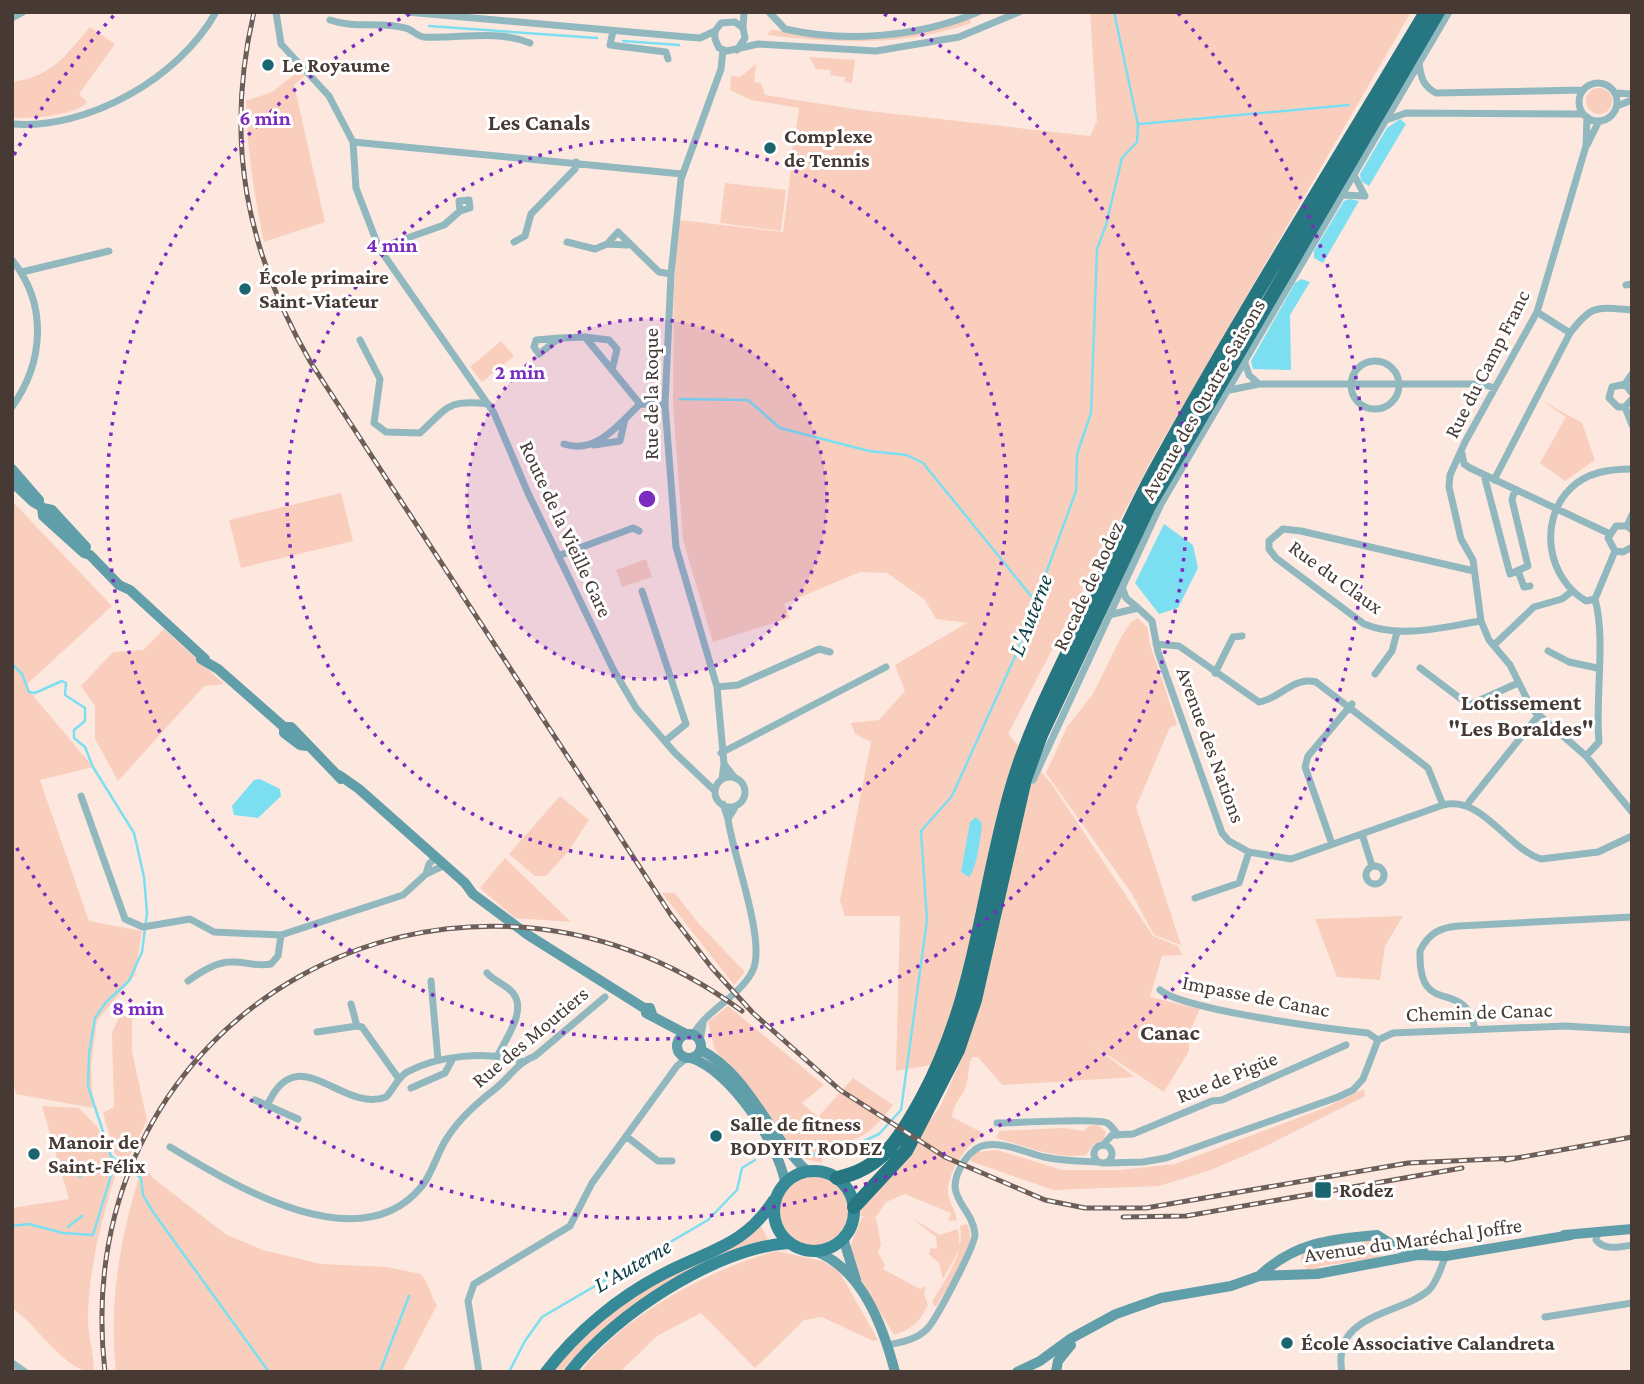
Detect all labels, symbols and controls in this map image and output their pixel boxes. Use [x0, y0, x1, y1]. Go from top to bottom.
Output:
place label: Le Royaume [282, 53, 390, 77]
marker: Le Royaume [260, 57, 276, 73]
text: 6 min [239, 106, 291, 130]
district label: Les Canals [488, 109, 590, 135]
place label: Complexe de Tennis [784, 124, 873, 172]
marker: Complexe de Tennis [762, 140, 778, 156]
text: 4 min [366, 233, 418, 257]
place label: École primaire Saint-Viateur [259, 265, 389, 313]
marker: École primaire Saint-Viateur [237, 281, 253, 297]
street label: Rue du Camp Franc [1439, 286, 1535, 442]
street label: Avenue des Quatre-Saisons [1136, 295, 1270, 503]
street label: Rue de la Roque [639, 328, 663, 460]
text: 2 min [495, 360, 545, 384]
street label: Route de la Vieille Gare [515, 437, 617, 621]
centre of rings [635, 487, 659, 511]
street label: Rocade de Rodez [1048, 518, 1128, 654]
street label: Rue du Claux [1284, 535, 1388, 619]
water label: L'Auterne [1003, 570, 1057, 659]
street label: Avenue des Nations [1172, 664, 1250, 826]
district label: Lotissement "Les Boraldes" [1448, 689, 1594, 741]
street label: Impasse de Canac [1180, 970, 1332, 1022]
street label: Rue des Moutiers [467, 981, 593, 1093]
text: 8 min [112, 996, 164, 1020]
street label: Chemin de Canac [1405, 997, 1553, 1027]
district label: Canac [1140, 1019, 1201, 1045]
street label: Rue de Pigüe [1173, 1046, 1281, 1108]
place label: Salle de fitness BODYFIT RODEZ [730, 1112, 882, 1160]
marker: Salle de fitness BODYFIT RODEZ [708, 1128, 724, 1144]
place label: Manoir de Saint-Félix [48, 1130, 146, 1178]
marker: Manoir de Saint-Félix [26, 1146, 42, 1162]
place label: Rodez [1339, 1178, 1394, 1202]
marker: Rodez [1313, 1180, 1333, 1200]
street label: Avenue du Maréchal Joffre [1303, 1213, 1523, 1267]
water label: L'Auterne [589, 1232, 676, 1297]
place label: École Associative Calandreta [1301, 1331, 1556, 1355]
marker: École Associative Calandreta [1279, 1335, 1295, 1351]

